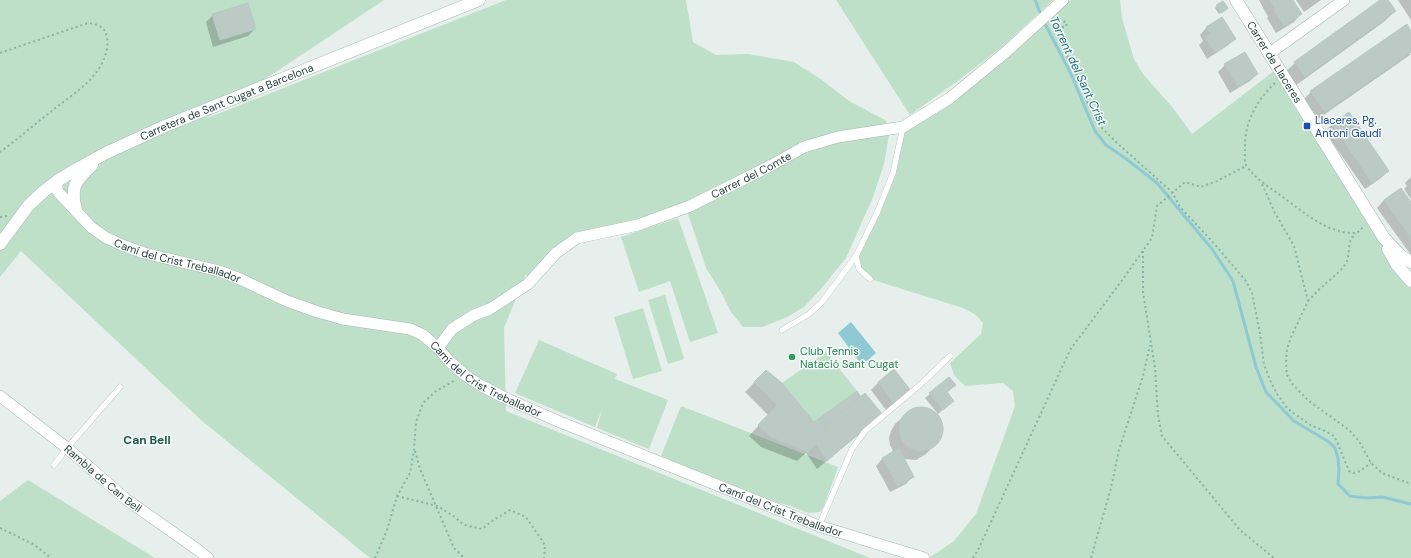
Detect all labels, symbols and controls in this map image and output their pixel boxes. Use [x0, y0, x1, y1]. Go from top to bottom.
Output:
water label: Torrent del Sant Crist [1046, 14, 1111, 129]
street label: Carrer de Llaceres [1244, 19, 1305, 105]
street label: Carretera de Sant Cugat a Barcelona [138, 60, 315, 144]
place label: Llaceres, Pg. Antoni Gaudí [1315, 113, 1382, 140]
marker: Llaceres, Pg. Antoni Gaudí [1302, 121, 1312, 131]
street label: Carrer del Comte [709, 149, 794, 201]
street label: Camí del Crist Treballador [112, 235, 243, 286]
street label: Camí del Crist Treballador [428, 338, 544, 420]
place label: Club Tennis Natació Sant Cugat [800, 344, 899, 371]
marker: Club Tennis Natació Sant Cugat [787, 352, 797, 362]
district label: Can Bell [123, 432, 171, 448]
street label: Rambla de Can Bell [61, 442, 145, 515]
street label: Camí del Crist Treballador [717, 479, 844, 540]

